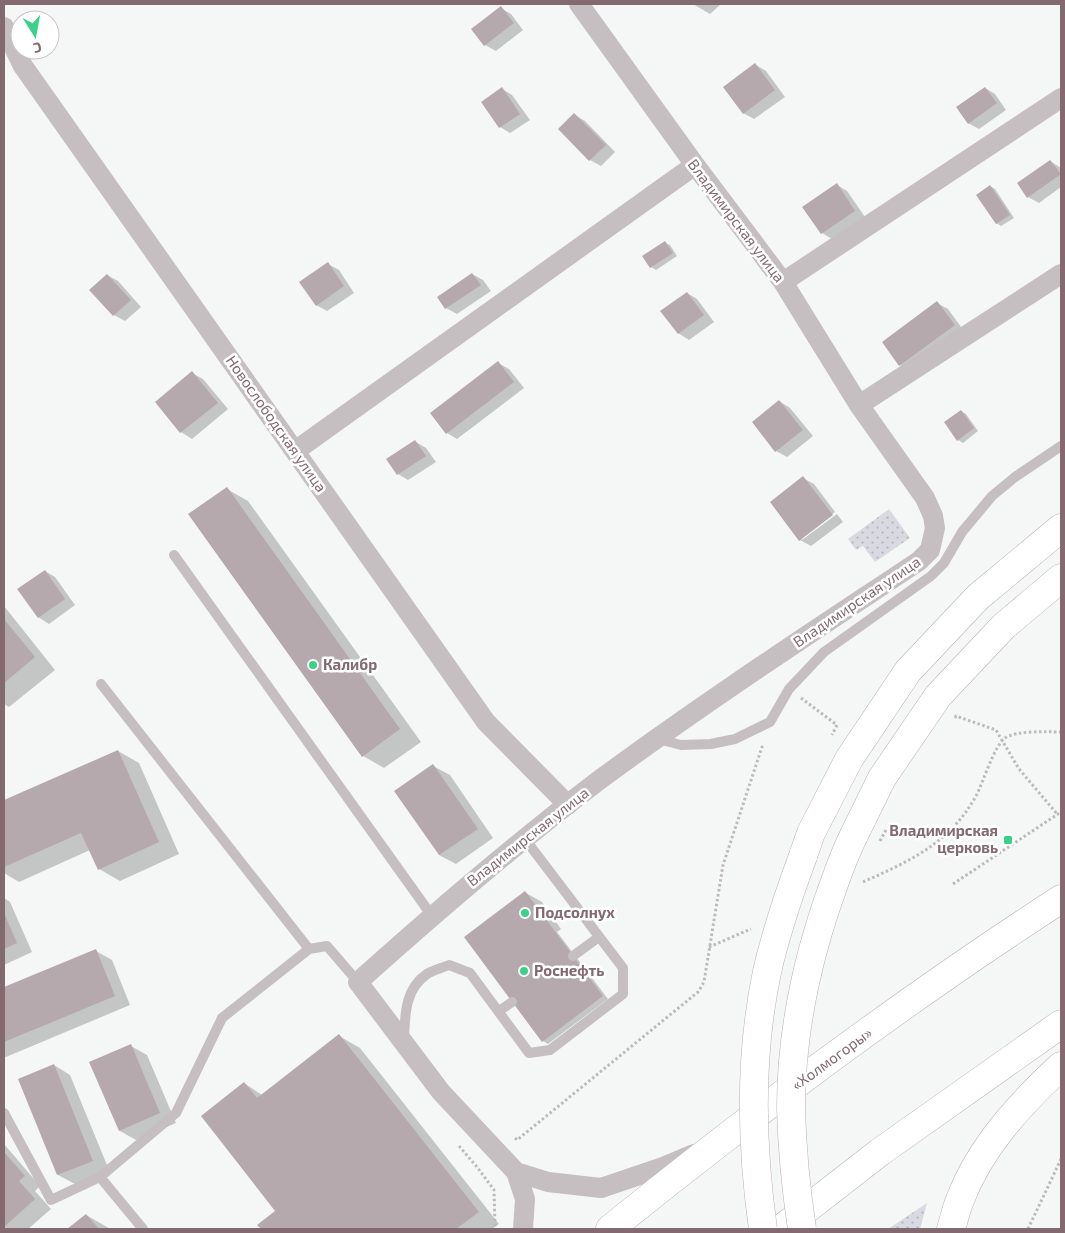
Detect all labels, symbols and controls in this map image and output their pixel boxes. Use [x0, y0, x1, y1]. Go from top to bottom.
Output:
north arrow [10, 10, 60, 60]
text: С [32, 39, 43, 57]
street label: Владимирская улица [684, 155, 789, 286]
street label: Новослободская улица [222, 352, 331, 496]
street label: Владимирская улица [789, 552, 924, 651]
place label: Калибр [323, 655, 377, 673]
marker: Калибр [307, 659, 319, 671]
street label: Владимирская улица [463, 783, 592, 890]
place label: Владимирская церковь [889, 821, 998, 856]
marker: Владимирская церковь [1002, 834, 1014, 846]
place label: Подсолнух [535, 903, 615, 921]
marker: Подсолнух [519, 907, 531, 919]
place label: Роснефть [534, 961, 604, 979]
marker: Роснефть [518, 965, 530, 977]
street label: «Холмогоры» [788, 1023, 875, 1093]

